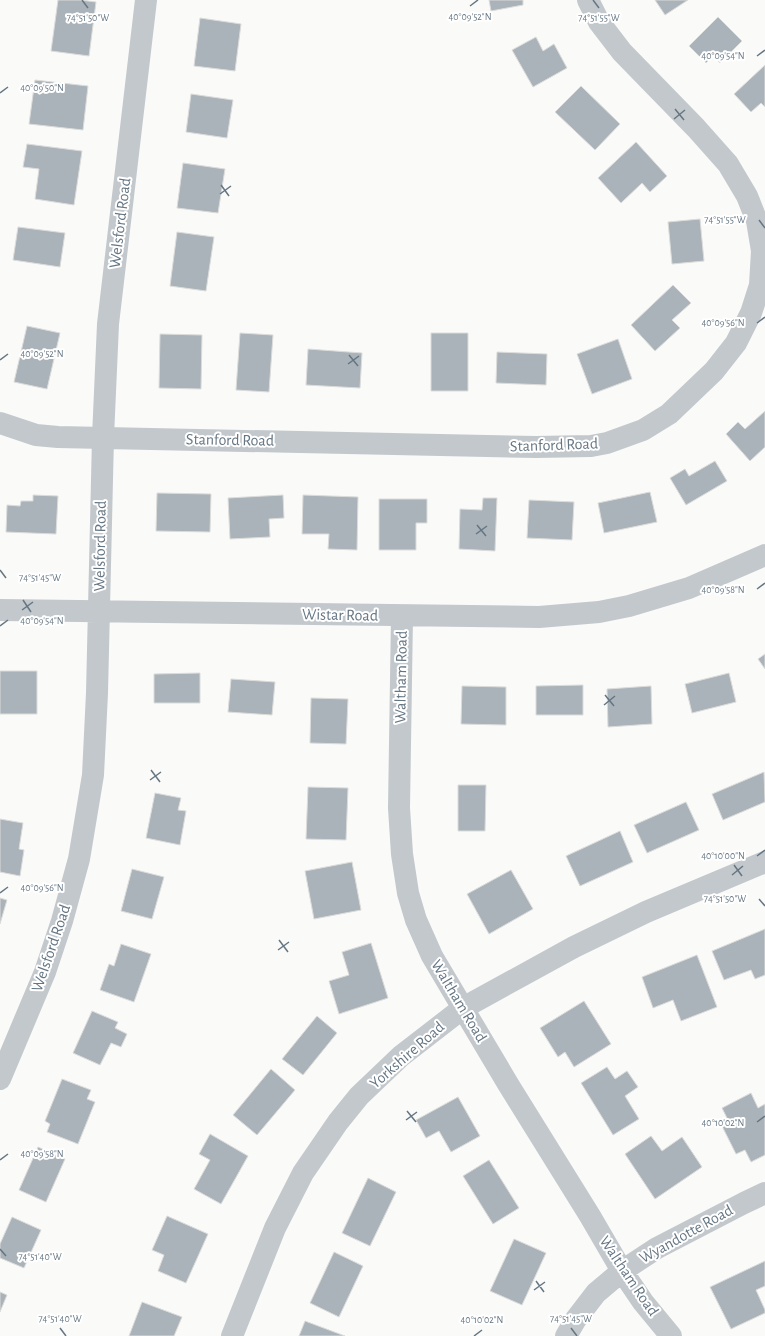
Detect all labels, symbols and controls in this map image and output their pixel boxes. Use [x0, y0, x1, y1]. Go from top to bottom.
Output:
text: 40°09'52"N [448, 12, 492, 22]
text: 74°51'50"W [67, 13, 109, 23]
text: 74°51'55"W [578, 13, 620, 23]
text: 40°09'54"N [701, 51, 745, 61]
text: 40°09'50"N [20, 83, 64, 93]
street label: Welsford Road [107, 177, 133, 269]
text: 74°51'55"W [704, 215, 746, 225]
text: 40°09'56"N [701, 318, 745, 328]
text: 40°09'52"N [20, 349, 64, 359]
street label: Stanford Road [186, 431, 274, 449]
street label: Stanford Road [510, 435, 598, 455]
street label: Welsford Road [91, 500, 109, 592]
text: 74°51'45"W [19, 573, 61, 583]
text: 40°09'58"N [701, 585, 745, 595]
street label: Wistar Road [302, 606, 378, 624]
text: 40°09'54"N [20, 616, 64, 626]
street label: Waltham Road [392, 631, 410, 723]
text: 40°10'00"N [701, 851, 745, 861]
text: 40°09'56"N [20, 883, 64, 893]
text: 74°51'50"W [704, 894, 746, 904]
street label: Welsford Road [29, 902, 73, 994]
street label: Waltham Road [428, 957, 490, 1045]
street label: Yorkshire Road [367, 1019, 447, 1091]
text: 40°10'02"N [702, 1118, 744, 1128]
text: 40°09'58"N [20, 1149, 64, 1159]
street label: Wyandotte Road [637, 1202, 736, 1267]
street label: Waltham Road [596, 1233, 662, 1319]
text: 74°51'40"W [18, 1252, 62, 1262]
text: 74°51'40"W [38, 1314, 82, 1324]
text: 74°51'45"W [550, 1314, 592, 1324]
text: 40°10'02"N [461, 1315, 503, 1325]

